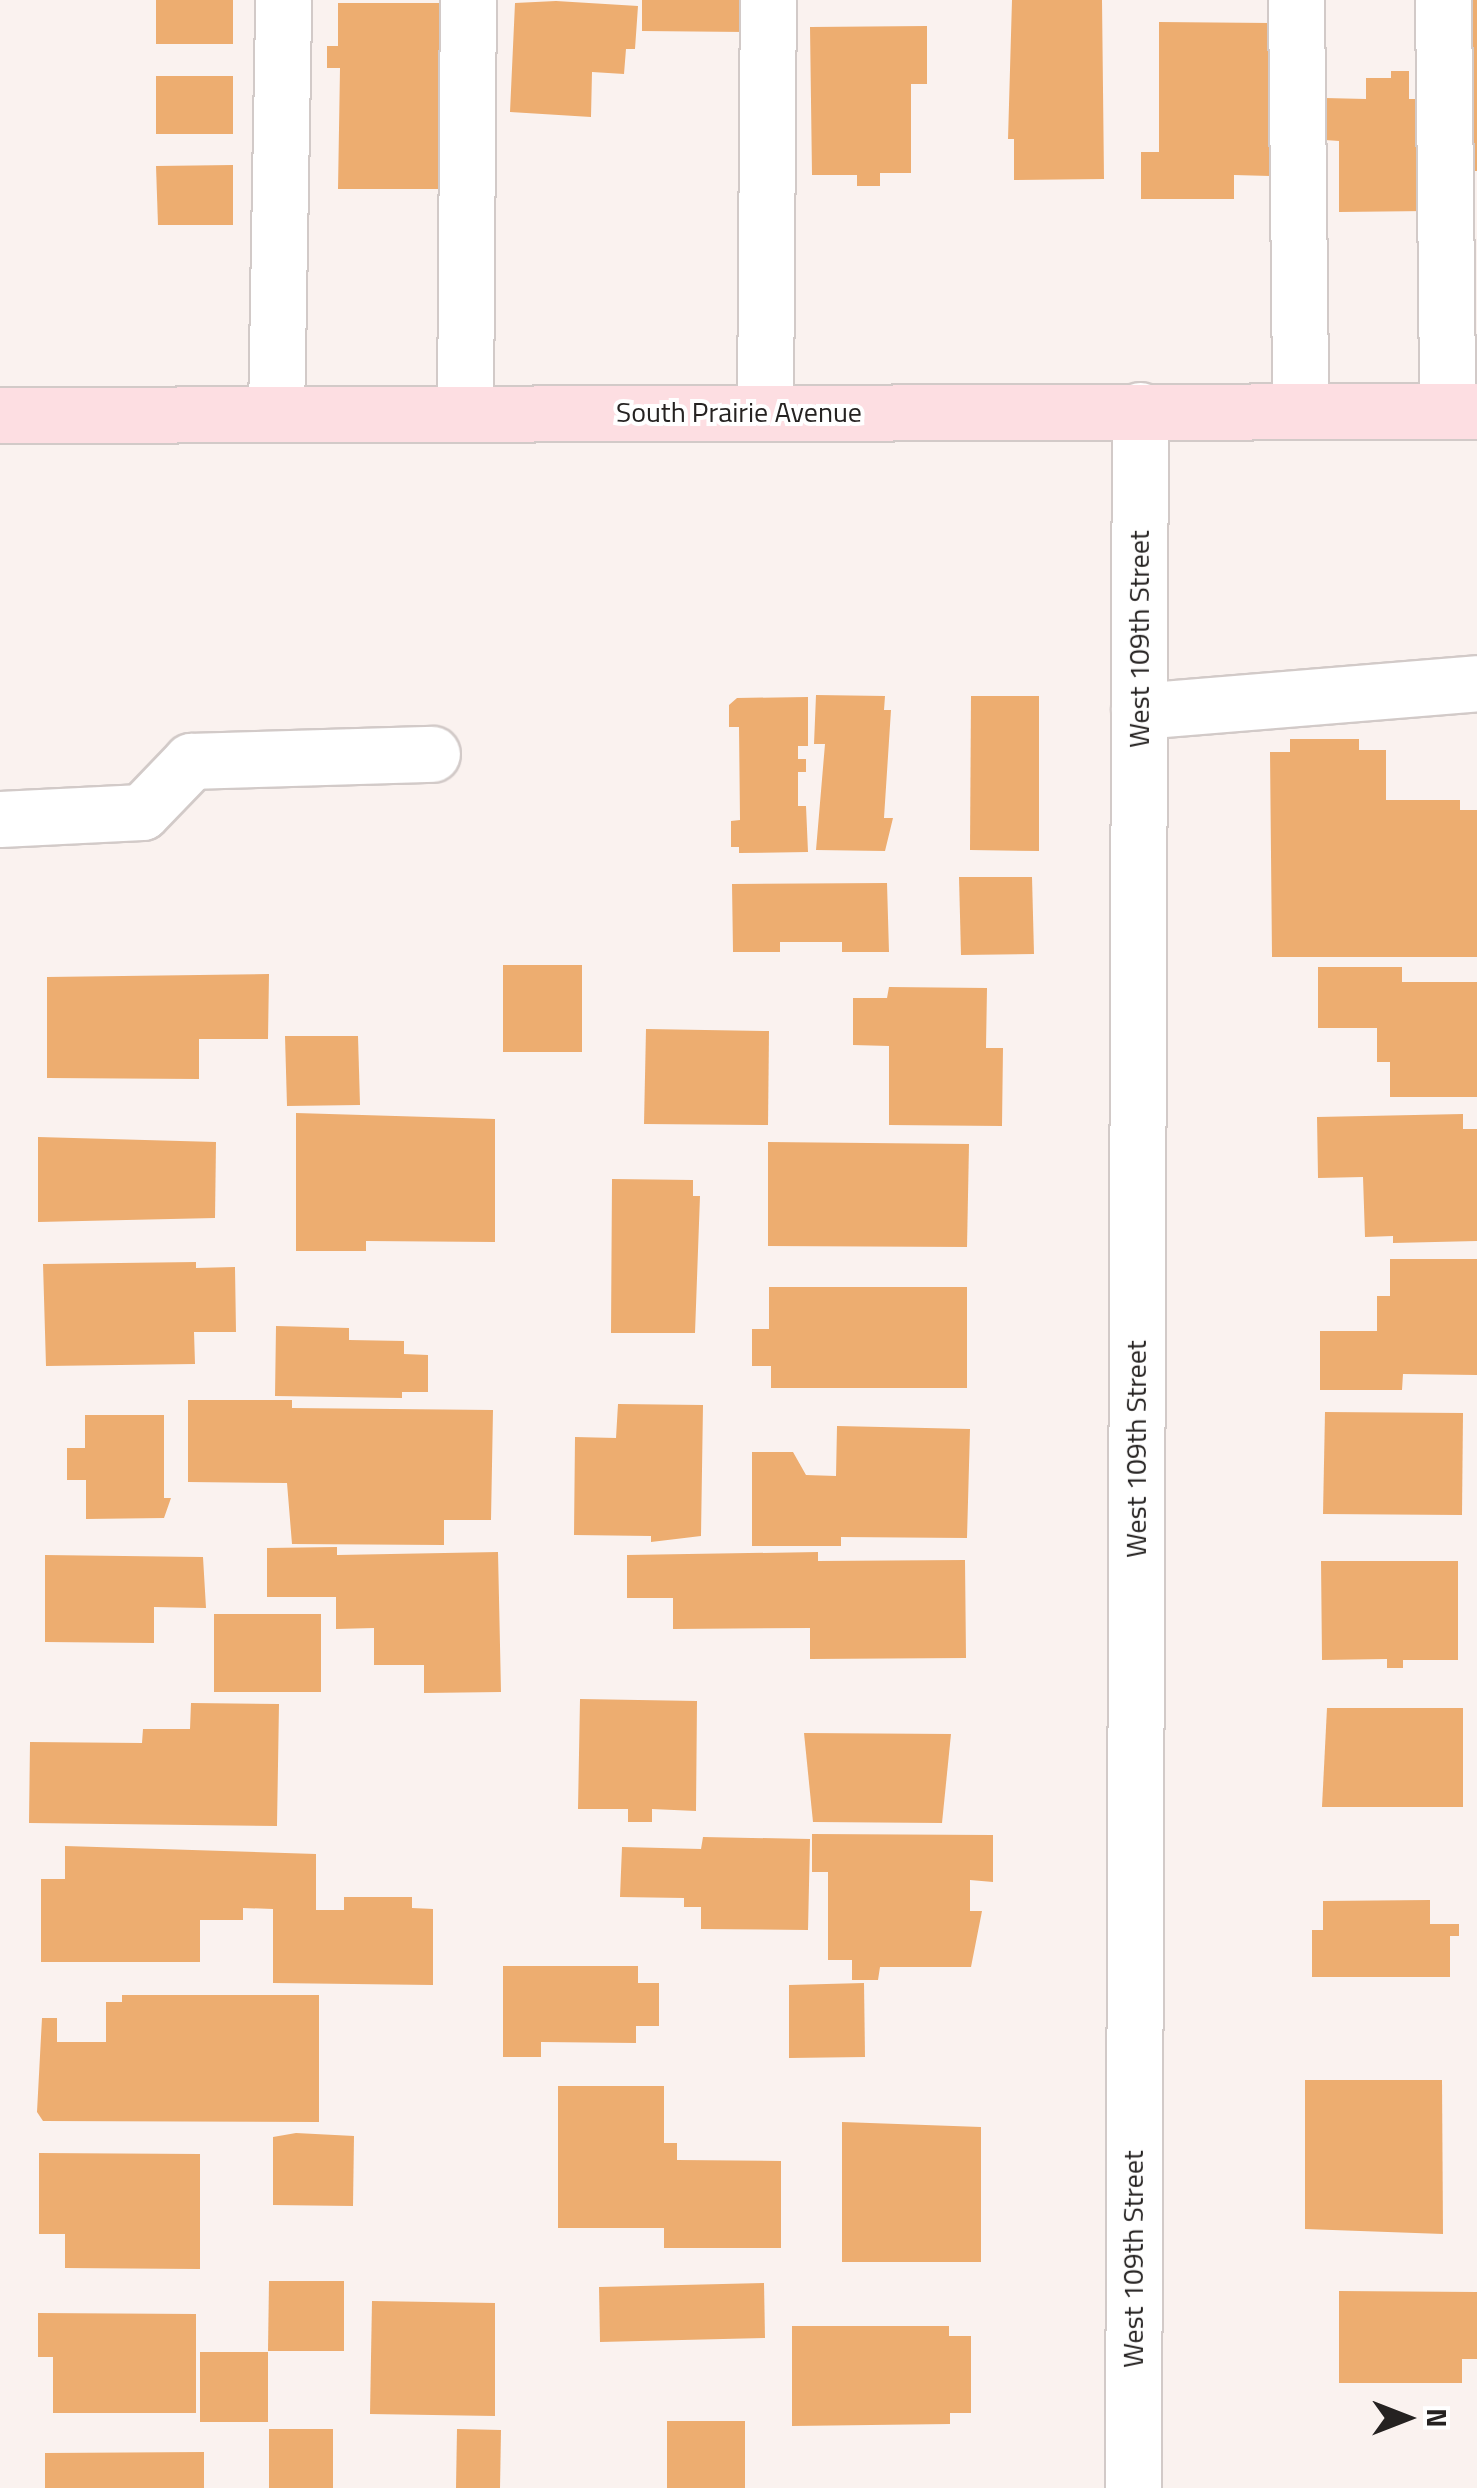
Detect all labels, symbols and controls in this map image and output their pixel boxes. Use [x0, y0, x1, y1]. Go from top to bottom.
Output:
street label: South Prairie Avenue [616, 395, 862, 429]
street label: West 109th Street [1122, 530, 1156, 748]
street label: West 109th Street [1119, 1340, 1153, 1558]
street label: West 109th Street [1116, 2150, 1150, 2368]
north arrow [1357, 2368, 1457, 2468]
text: N [1416, 2408, 1459, 2428]

